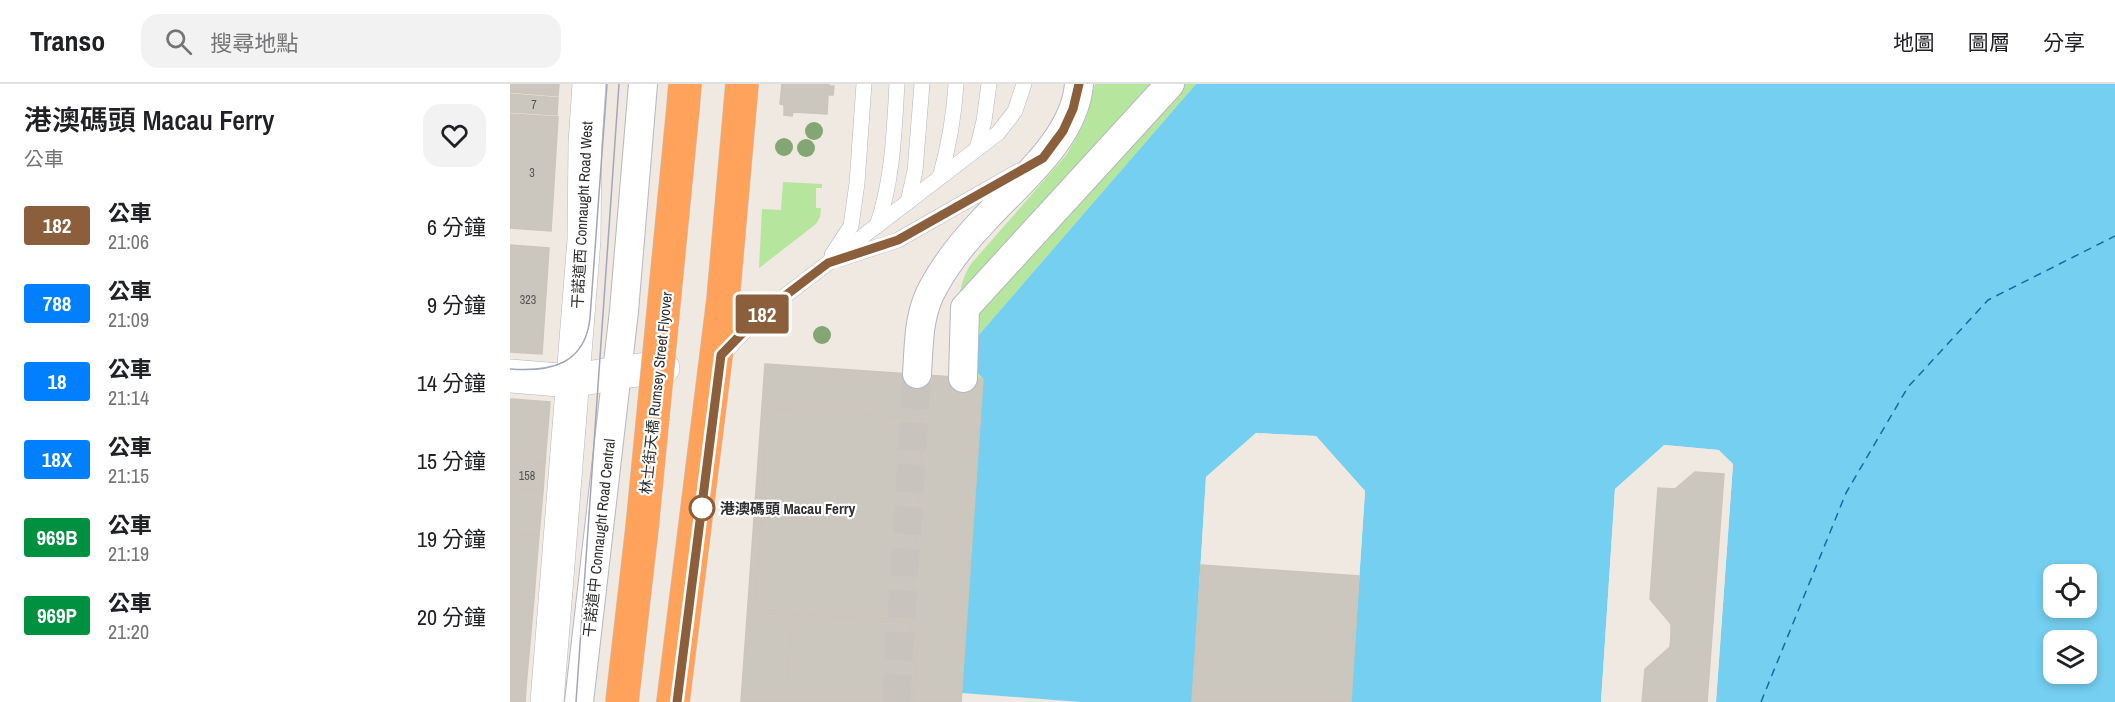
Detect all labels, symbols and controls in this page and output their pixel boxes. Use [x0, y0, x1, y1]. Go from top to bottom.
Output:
search box [141, 14, 561, 68]
text: Transo [30, 22, 105, 60]
icon: search [162, 25, 195, 58]
text: 搜尋地點 [210, 28, 298, 58]
text: 地圖 [1893, 28, 1935, 57]
text: 圖層 [1968, 28, 2010, 57]
text: 分享 [2043, 28, 2085, 57]
house number: 7 [531, 97, 537, 113]
text: 港澳碼頭 Macau Ferry [24, 101, 274, 139]
button: heart [423, 104, 486, 167]
street label: 干諾道西 Connaught Road West [567, 120, 597, 309]
text: 公車 [24, 145, 64, 172]
house number: 3 [529, 165, 535, 181]
text: 公車 [108, 198, 152, 228]
text: 182 [43, 211, 71, 240]
text: 6 分鐘 [427, 212, 486, 242]
text: 21:06 [108, 228, 149, 255]
text: 公車 [108, 276, 152, 306]
text: 788 [43, 289, 71, 318]
text: 9 分鐘 [427, 290, 486, 320]
street label: 林士街天橋 Rumsey Street Flyover [635, 291, 677, 495]
house number: 323 [520, 292, 536, 308]
line badge: 182 [728, 294, 796, 334]
text: 182 [748, 300, 776, 329]
text: 21:09 [108, 306, 149, 333]
text: 公車 [108, 354, 152, 384]
text: 18 [47, 367, 67, 396]
text: 14 分鐘 [417, 368, 486, 398]
text: 21:14 [108, 384, 149, 411]
text: 公車 [108, 432, 152, 462]
street label: 干諾道中 Connaught Road Central [578, 438, 620, 638]
text: 18X [42, 445, 72, 474]
text: 15 分鐘 [417, 446, 486, 476]
text: 21:15 [108, 462, 149, 489]
house number: 158 [519, 468, 535, 484]
marker: 港澳碼頭 Macau Ferry [689, 495, 715, 521]
place label: 港澳碼頭 Macau Ferry [720, 498, 855, 519]
text: 公車 [108, 510, 152, 540]
text: 969B [36, 523, 78, 552]
text: 19 分鐘 [417, 524, 486, 554]
text: 21:19 [108, 540, 149, 567]
map controls [2043, 564, 2097, 684]
button: locate [2043, 564, 2097, 618]
text: 公車 [108, 588, 152, 618]
text: 969P [37, 601, 77, 630]
text: 20 分鐘 [417, 602, 486, 632]
text: 21:20 [108, 618, 149, 645]
button: layers [2043, 630, 2097, 684]

